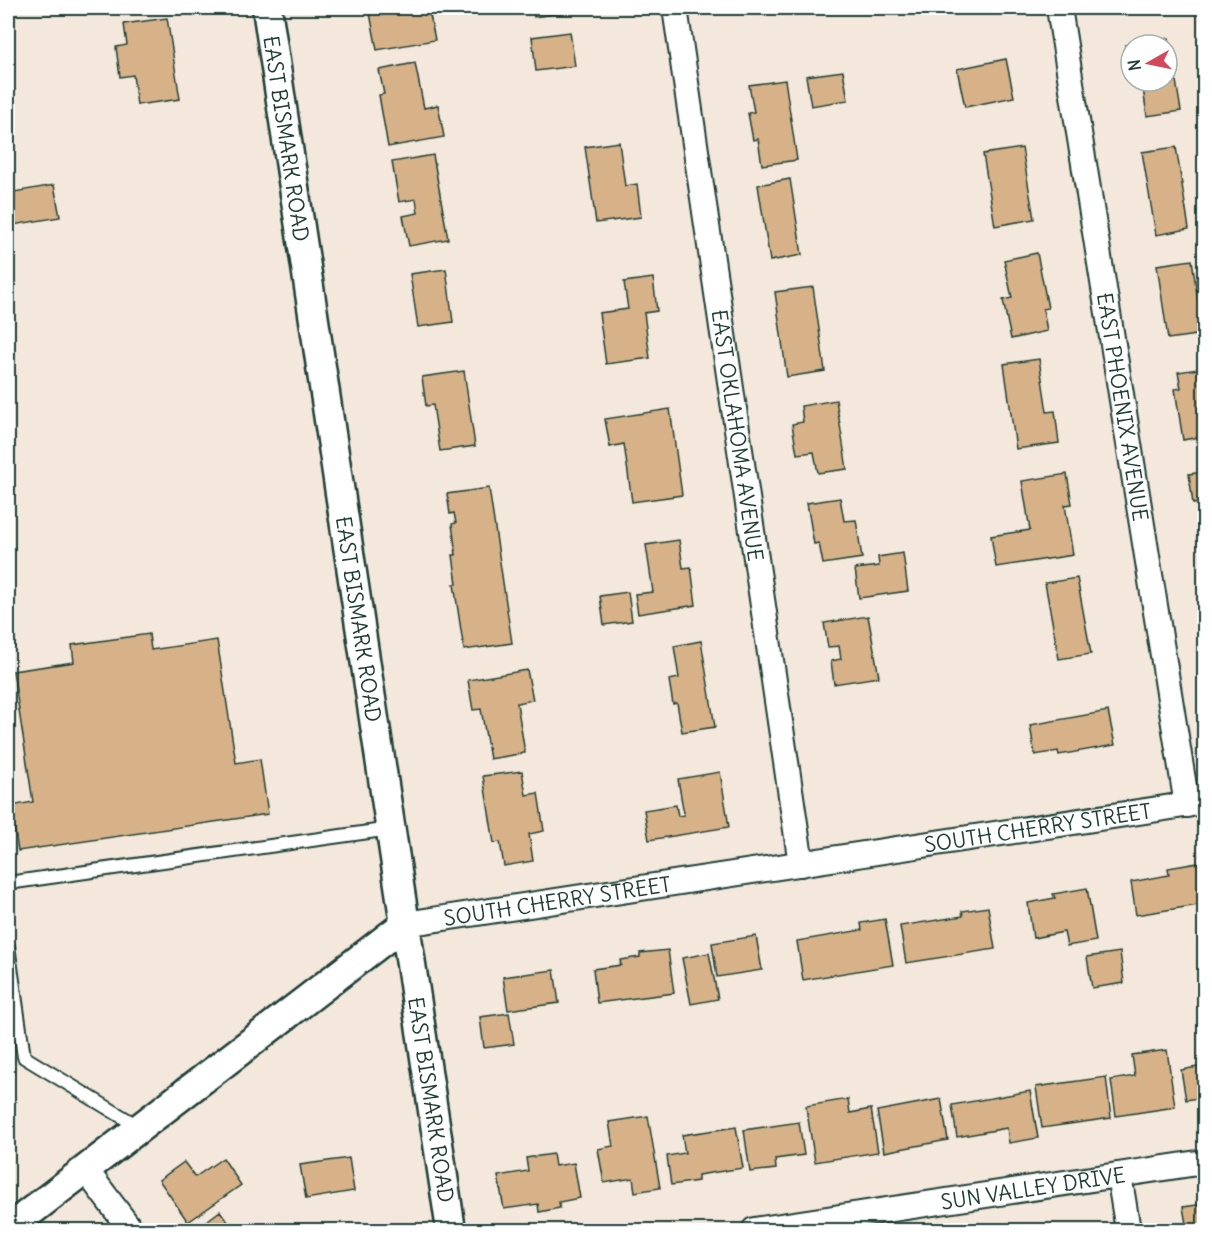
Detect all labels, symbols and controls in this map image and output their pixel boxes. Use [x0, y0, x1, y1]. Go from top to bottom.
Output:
north arrow [1119, 33, 1179, 93]
street label: EAST BISMARK ROAD [258, 34, 315, 243]
text: N [1123, 58, 1145, 72]
street label: EAST PHOENIX AVENUE [1091, 291, 1155, 523]
street label: EAST OKLAHOMA AVENUE [706, 308, 770, 563]
street label: EAST BISMARK ROAD [330, 514, 388, 724]
street label: SOUTH CHERRY STREET [922, 797, 1153, 858]
street label: SOUTH CHERRY STREET [442, 870, 673, 931]
street label: EAST BISMARK ROAD [403, 995, 460, 1204]
street label: SUN VALLEY DRIVE [939, 1161, 1127, 1215]

